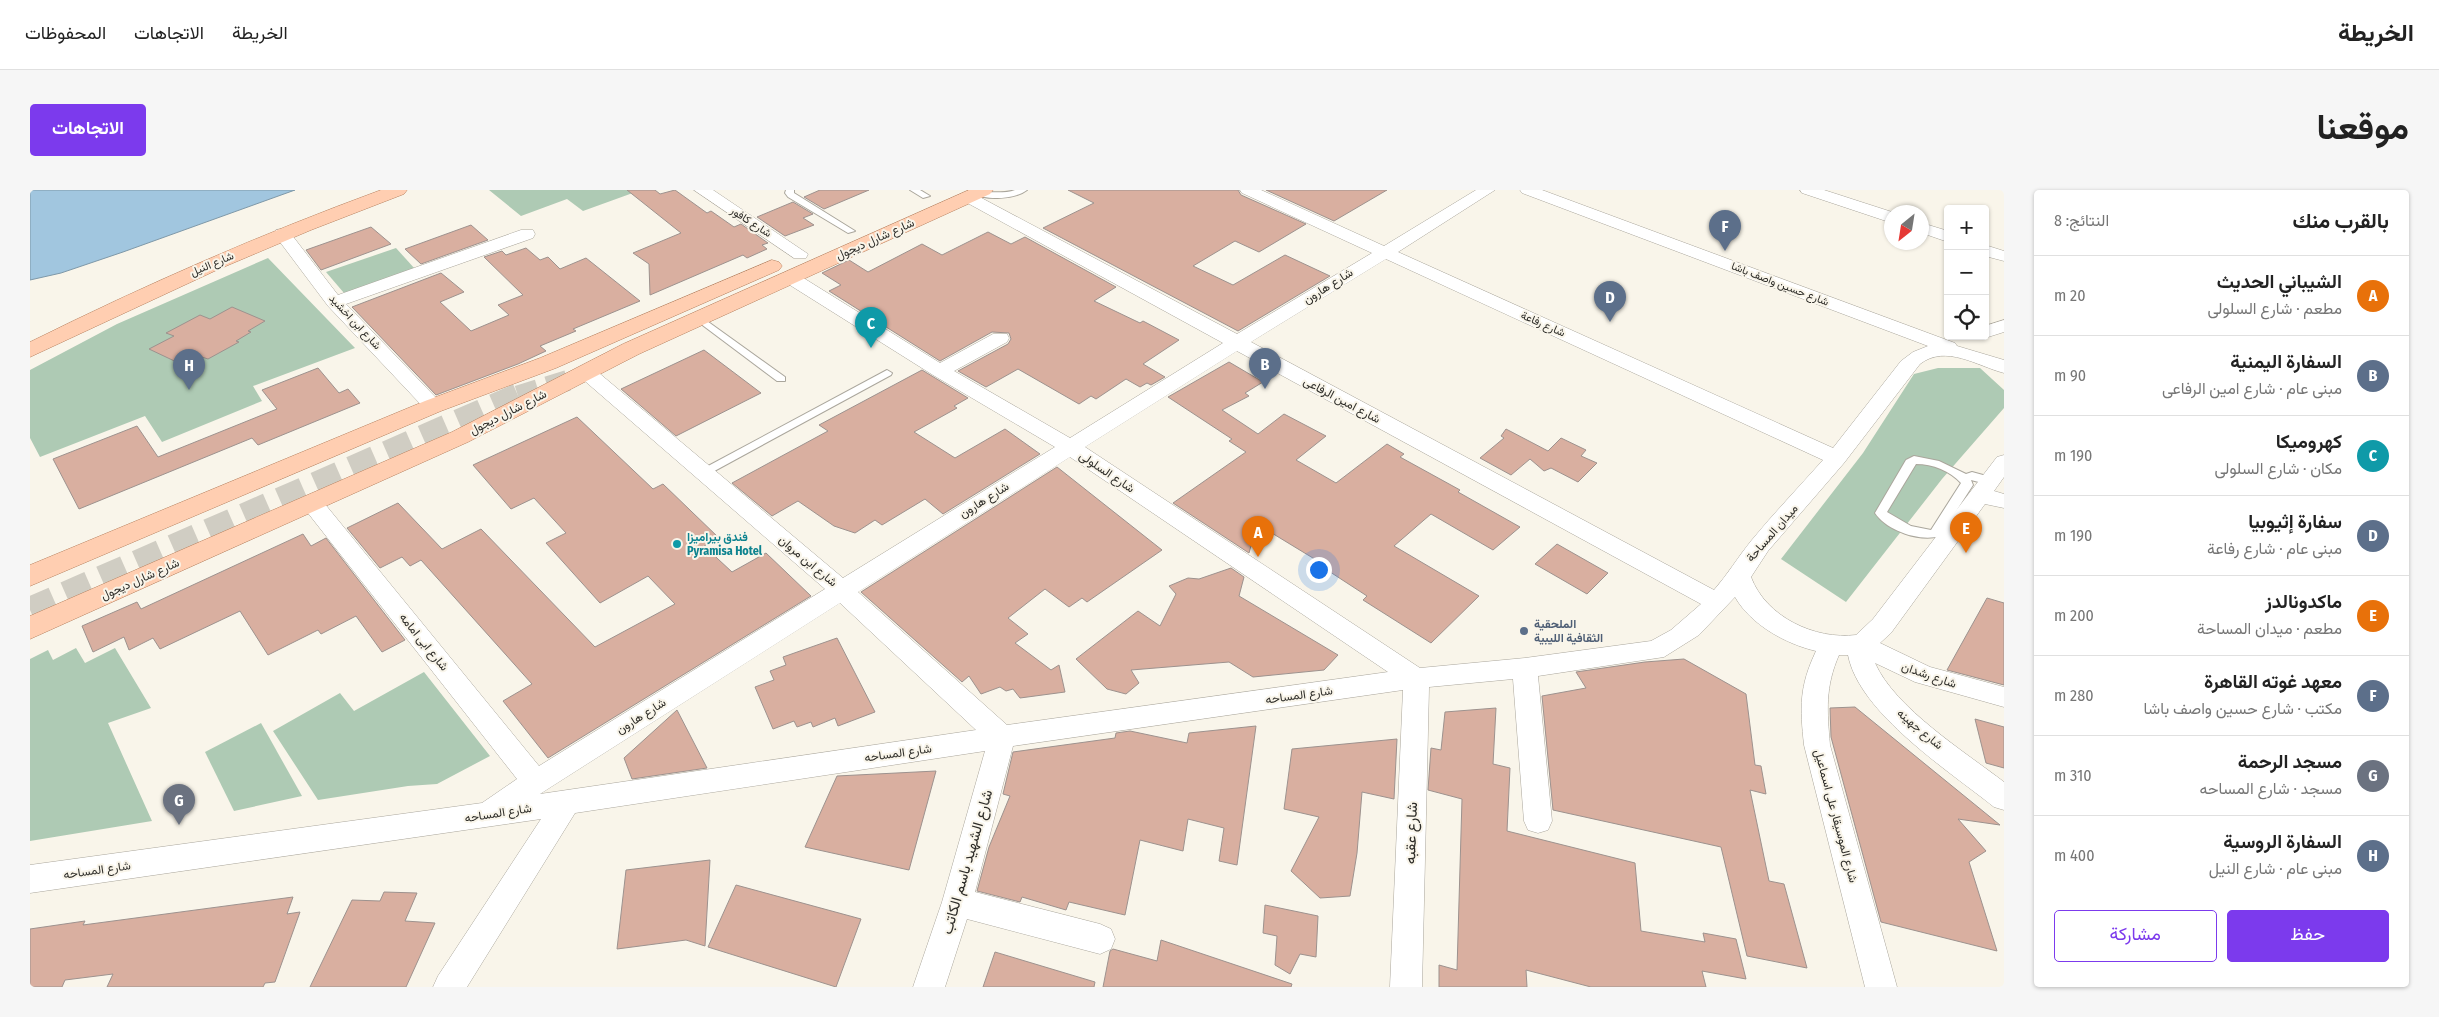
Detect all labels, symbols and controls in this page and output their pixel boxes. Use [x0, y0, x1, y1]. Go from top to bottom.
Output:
text: الخريطة [2338, 19, 2414, 47]
text: المحفوظات [25, 22, 106, 44]
text: الاتجاهات [134, 22, 204, 44]
text: الخريطة [232, 22, 288, 44]
button: الاتجاهات [30, 104, 146, 156]
text: موقعنا [2316, 106, 2409, 148]
street label: شارع كافور [727, 203, 774, 241]
north arrow [1884, 205, 1929, 250]
map controls [1944, 205, 1989, 340]
button: + [1944, 205, 1989, 250]
text: بالقرب منك [2292, 208, 2389, 234]
pin: F [1709, 210, 1741, 251]
text: النتائج: 8 [2054, 211, 2109, 230]
street label: شارع شارل ديجول [834, 215, 917, 264]
street label: شارع النيل [188, 249, 236, 280]
button: − [1944, 250, 1989, 295]
street label: شارع حسين واصف باشا [1729, 259, 1831, 310]
street label: شارع هارون [1301, 265, 1356, 308]
text: الشيباني الحديث [2217, 270, 2342, 293]
pin: D [1594, 281, 1626, 322]
text: 20 m [2054, 286, 2085, 305]
text: A [2369, 286, 2377, 305]
street label: شارع ابن اخشيد [326, 292, 384, 353]
button: locate [1944, 295, 1989, 340]
text: مطعم · شارع السلولى [2207, 299, 2342, 318]
pin: C [855, 307, 887, 348]
street label: شارع رفاعة [1518, 308, 1567, 341]
pin: B [1249, 348, 1281, 389]
pin: H [173, 349, 205, 390]
text: السفارة اليمنية [2230, 350, 2342, 373]
text: 90 m [2054, 366, 2086, 385]
text: B [2369, 366, 2377, 385]
street label: شارع امين الرفاعى [1300, 374, 1383, 428]
text: مبنى عام · شارع امين الرفاعى [2162, 379, 2342, 398]
street label: شارع شارل ديجول [467, 387, 550, 439]
text: كهروميكا [2276, 430, 2342, 453]
text: 190 m [2054, 446, 2092, 465]
text: C [2369, 446, 2377, 465]
street label: شارع السلولى [1076, 448, 1137, 497]
text: مكان · شارع السلولى [2214, 459, 2342, 478]
street label: شارع هارون [957, 479, 1012, 522]
street label: ميدان المساحة [1743, 501, 1801, 565]
text: سفارة إثيوبيا [2248, 510, 2342, 533]
pin: E [1950, 512, 1982, 553]
pin: A [1242, 516, 1274, 557]
text: 190 m [2054, 526, 2092, 545]
text: D [2368, 526, 2378, 545]
place label: فندق بيراميزا Pyramisa Hotel [687, 530, 763, 558]
street label: شارع ابن مروان [775, 533, 840, 591]
marker: فندق بيراميزا Pyramisa Hotel [671, 538, 683, 550]
text: مبنى عام · شارع رفاعة [2207, 539, 2342, 558]
street label: شارع شارل ديجول [99, 555, 182, 604]
your location [1306, 557, 1332, 583]
text: ماكدونالدز [2265, 590, 2342, 613]
text: 200 m [2054, 606, 2094, 625]
text: E [2369, 606, 2377, 625]
street label: شارع ابى امامه [395, 610, 451, 675]
place label: الملحقية الثقافية الليبية [1534, 617, 1603, 645]
text: مطعم · ميدان المساحة [2197, 619, 2342, 638]
marker: الملحقية الثقافية الليبية [1518, 625, 1530, 637]
street label: شارع رشدان [1899, 659, 1958, 693]
text: معهد غوته القاهرة [2204, 670, 2342, 693]
street label: شارع المساحه [1265, 683, 1334, 709]
text: 280 m [2054, 686, 2093, 705]
text: F [2369, 686, 2377, 705]
street label: شارع هارون [614, 695, 669, 738]
text: مكتب · شارع حسين واصف باشا [2143, 699, 2342, 718]
street label: شارع جهينه [1893, 706, 1946, 754]
street label: شارع المساحه [864, 741, 933, 767]
street label: شارع الموسيقار على اسماعيل [1810, 748, 1861, 885]
text: مسجد الرحمة [2238, 750, 2342, 773]
text: 310 m [2054, 766, 2092, 785]
text: G [2368, 766, 2378, 785]
text: مسجد · شارع المساحه [2199, 779, 2342, 798]
pin: G [163, 784, 195, 825]
street label: شارع الشهيد باسم الكاتب [938, 787, 998, 937]
street label: شارع المساحه [464, 801, 533, 827]
street label: شارع عقبه [1401, 802, 1423, 864]
text: السفارة الروسية [2223, 830, 2342, 853]
text: 400 m [2054, 846, 2095, 865]
text: H [2368, 846, 2378, 865]
street label: شارع المساحه [63, 858, 132, 884]
text: مبنى عام · شارع النيل [2209, 859, 2342, 878]
button: مشاركة [2054, 910, 2217, 962]
button: حفظ [2227, 910, 2389, 962]

